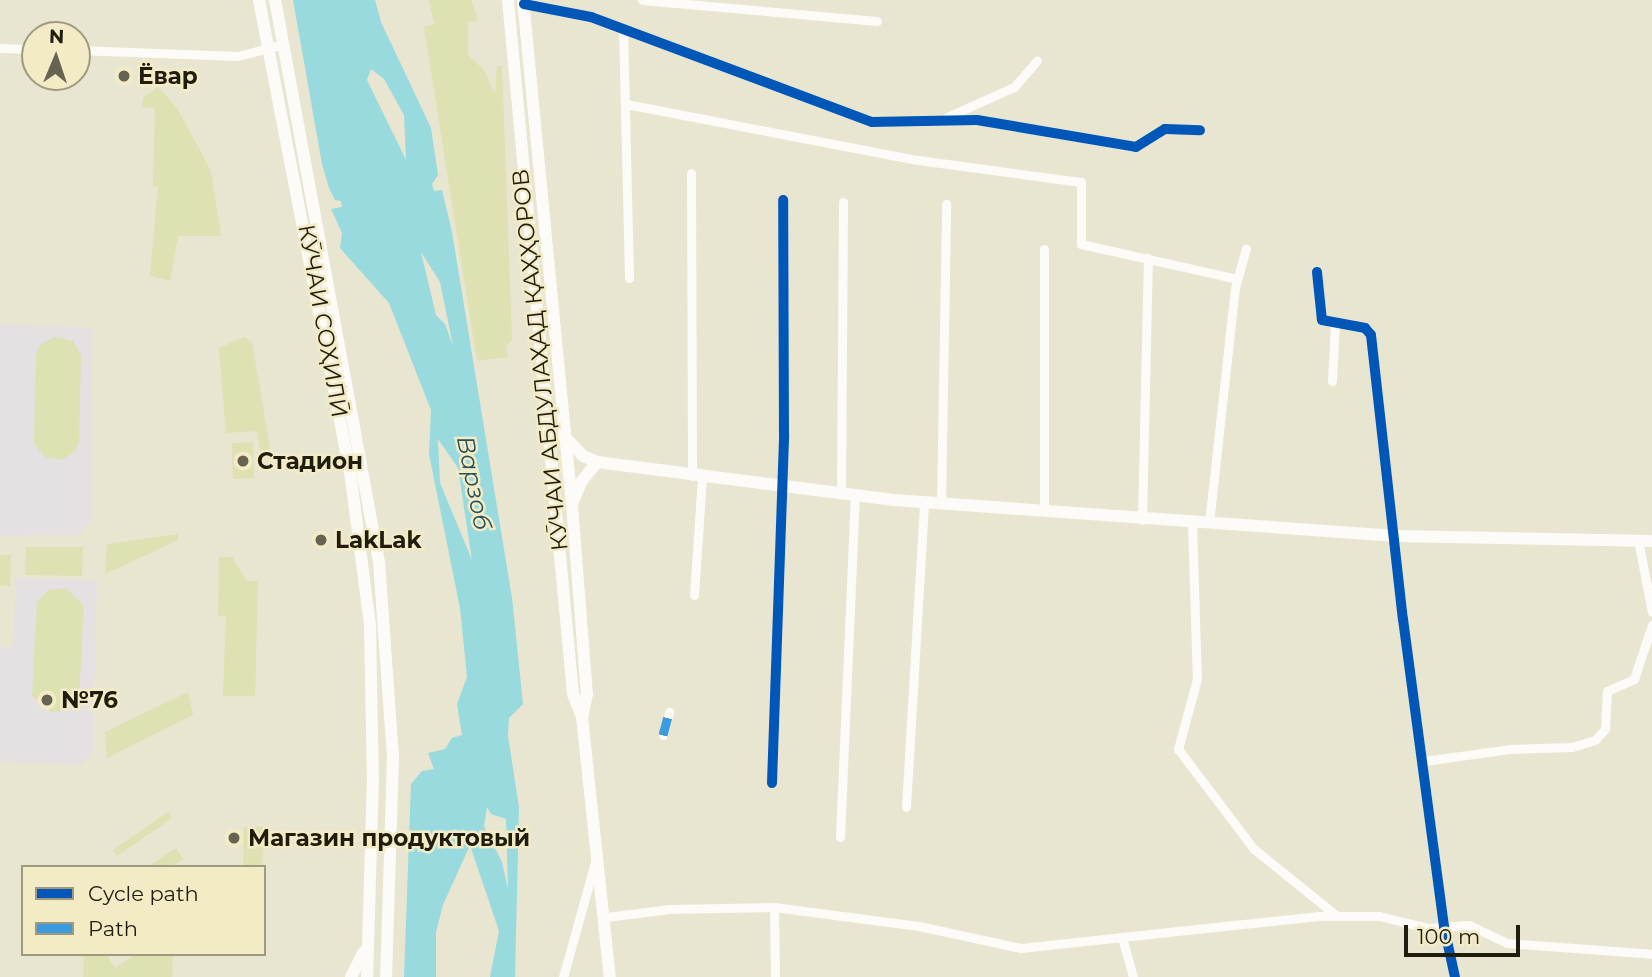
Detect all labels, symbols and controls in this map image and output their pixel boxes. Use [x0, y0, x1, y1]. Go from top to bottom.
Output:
north arrow [21, 21, 91, 91]
text: N [49, 25, 65, 48]
place label: Ёвар [138, 62, 198, 90]
marker: Ёвар [116, 68, 132, 84]
street label: КӮЧАИ АБДУЛАҲАД ҚАҲҲОРОВ [506, 168, 574, 552]
street label: КӮЧАИ СОҲИЛӢ [292, 222, 354, 420]
water label: Варзоб [451, 434, 497, 532]
place label: Стадион [257, 447, 363, 475]
marker: Стадион [235, 453, 251, 469]
place label: LakLak [335, 526, 421, 554]
marker: LakLak [313, 532, 329, 548]
place label: №76 [61, 686, 118, 714]
marker: №76 [39, 692, 55, 708]
place label: Магазин продуктовый [248, 824, 530, 852]
marker: Магазин продуктовый [226, 830, 242, 846]
legend [21, 865, 266, 956]
text: Cycle path [88, 881, 199, 906]
scale bar [1407, 911, 1522, 955]
text: Path [88, 916, 138, 941]
text: 100 m [1417, 924, 1480, 949]

